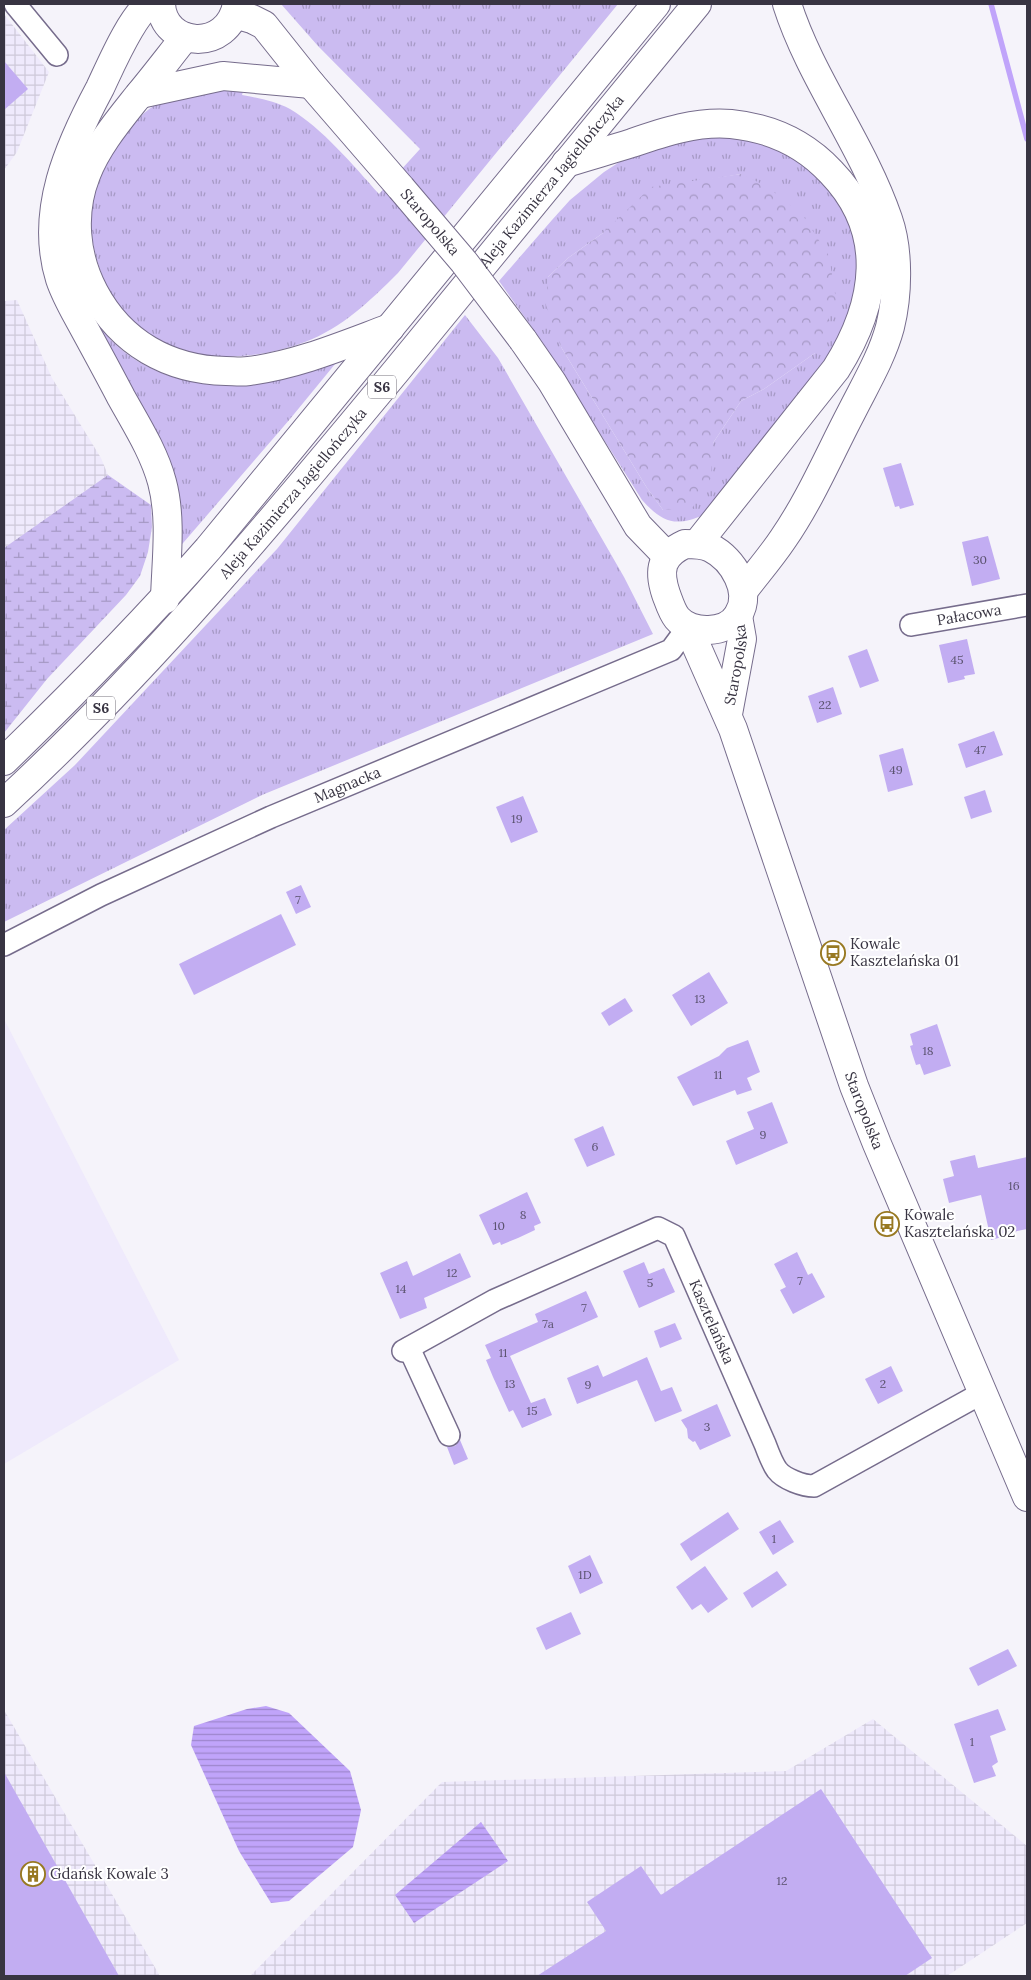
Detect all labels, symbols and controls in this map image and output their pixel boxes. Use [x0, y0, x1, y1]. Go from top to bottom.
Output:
street label: Aleja Kazimierza Jagiellończyka [474, 91, 628, 272]
street label: Staropolska [397, 185, 464, 259]
road number: S6 [368, 376, 396, 398]
street label: Aleja Kazimierza Jagiellończyka [214, 404, 371, 583]
house number: 30 [973, 552, 987, 567]
street label: Pałacowa [935, 600, 1003, 629]
street label: Staropolska [720, 623, 751, 707]
house number: 45 [950, 652, 964, 667]
road number: S6 [87, 696, 115, 720]
house number: 22 [819, 697, 831, 712]
house number: 47 [974, 742, 986, 757]
street label: Magnacka [311, 762, 384, 807]
house number: 49 [889, 762, 903, 777]
house number: 19 [511, 811, 523, 826]
house number: 7 [295, 892, 301, 907]
place label: Kowale Kasztelańska 01 [850, 934, 959, 970]
bus stop icon: Kowale Kasztelańska 01 [820, 940, 846, 966]
house number: 13 [694, 991, 706, 1006]
house number: 18 [922, 1043, 934, 1058]
house number: 11 [714, 1067, 722, 1082]
street label: Staropolska [841, 1069, 888, 1152]
house number: 9 [760, 1127, 767, 1142]
house number: 6 [592, 1139, 599, 1154]
house number: 16 [1008, 1178, 1020, 1193]
place label: Kowale Kasztelańska 02 [904, 1205, 1015, 1241]
house number: 8 [520, 1207, 527, 1222]
bus stop icon: Kowale Kasztelańska 02 [874, 1211, 900, 1237]
house number: 10 [493, 1218, 505, 1233]
house number: 12 [447, 1265, 457, 1280]
house number: 7 [797, 1273, 803, 1288]
house number: 5 [647, 1275, 653, 1290]
street label: Kasztelańska [685, 1276, 739, 1367]
house number: 14 [396, 1281, 407, 1296]
house number: 7 [581, 1300, 587, 1315]
house number: 7a [542, 1316, 554, 1331]
house number: 11 [499, 1345, 507, 1360]
house number: 13 [504, 1376, 516, 1391]
house number: 2 [880, 1376, 886, 1391]
house number: 9 [585, 1377, 592, 1392]
house number: 15 [527, 1403, 537, 1418]
house number: 3 [704, 1419, 711, 1434]
house number: 1 [772, 1531, 776, 1546]
house number: 1D [578, 1567, 592, 1582]
house number: 1 [970, 1734, 974, 1749]
building icon: Gdańsk Kowale 3 [20, 1861, 46, 1887]
place label: Gdańsk Kowale 3 [50, 1864, 169, 1883]
house number: 12 [777, 1873, 787, 1888]

